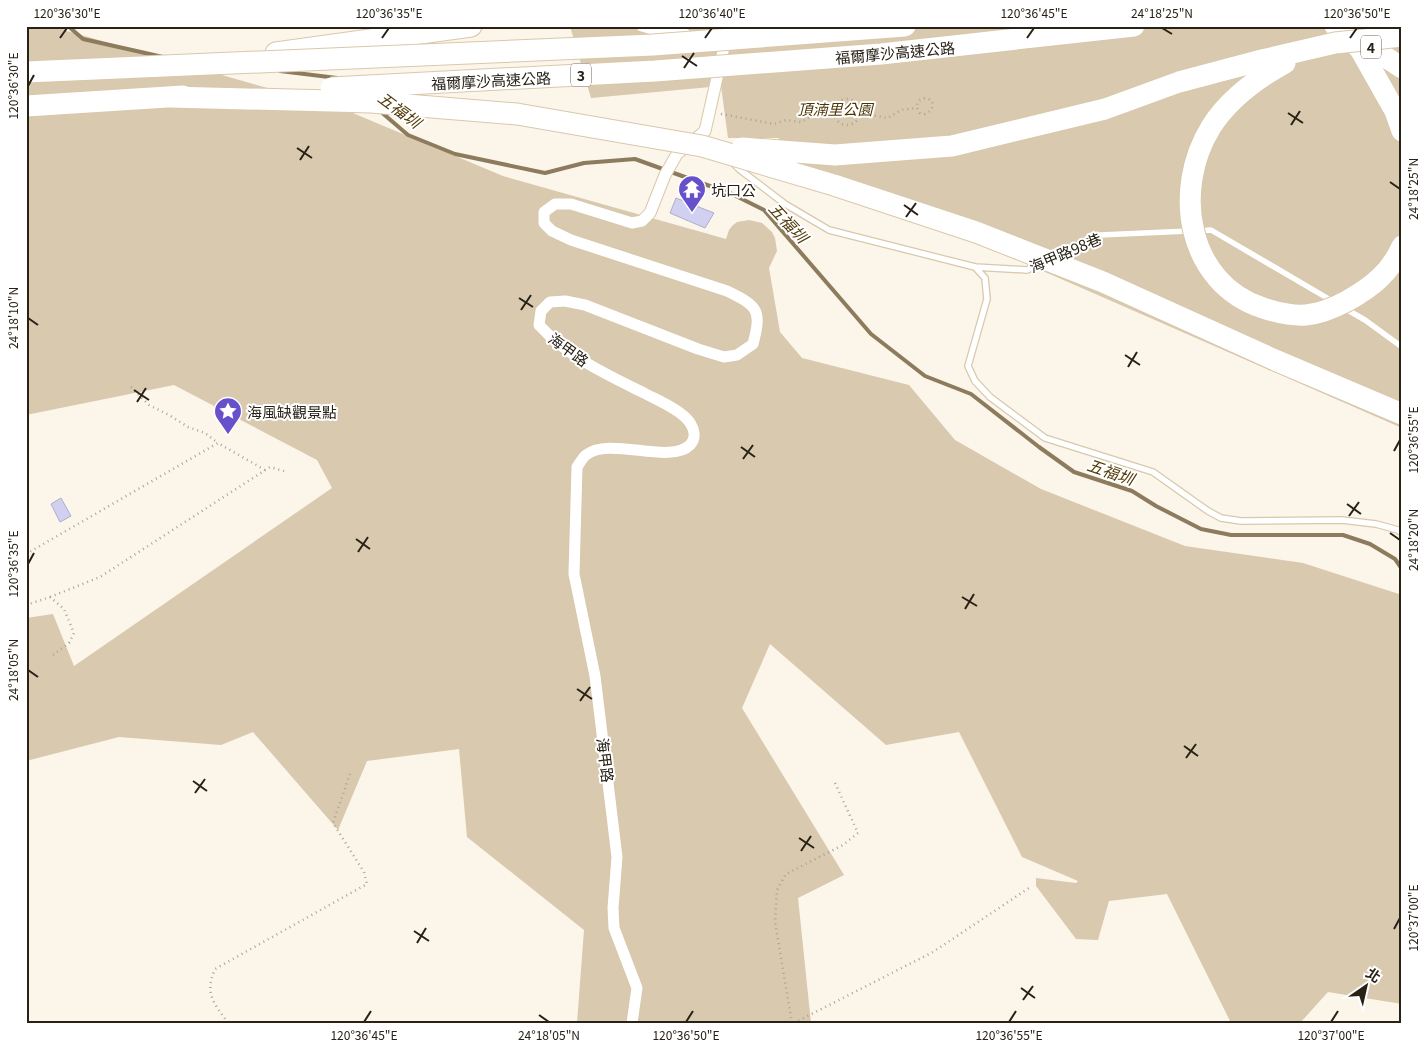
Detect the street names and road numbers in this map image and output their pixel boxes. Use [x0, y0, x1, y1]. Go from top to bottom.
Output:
street label: 福爾摩沙高速公路 [834, 36, 956, 68]
road number: 4 [1361, 36, 1381, 58]
road number: 3 [571, 64, 591, 86]
street label: 福爾摩沙高速公路 [431, 66, 551, 94]
street label: 海甲路98巷 [1026, 227, 1104, 277]
street label: 海甲路 [545, 327, 593, 371]
street label: 海甲路 [593, 736, 619, 784]

